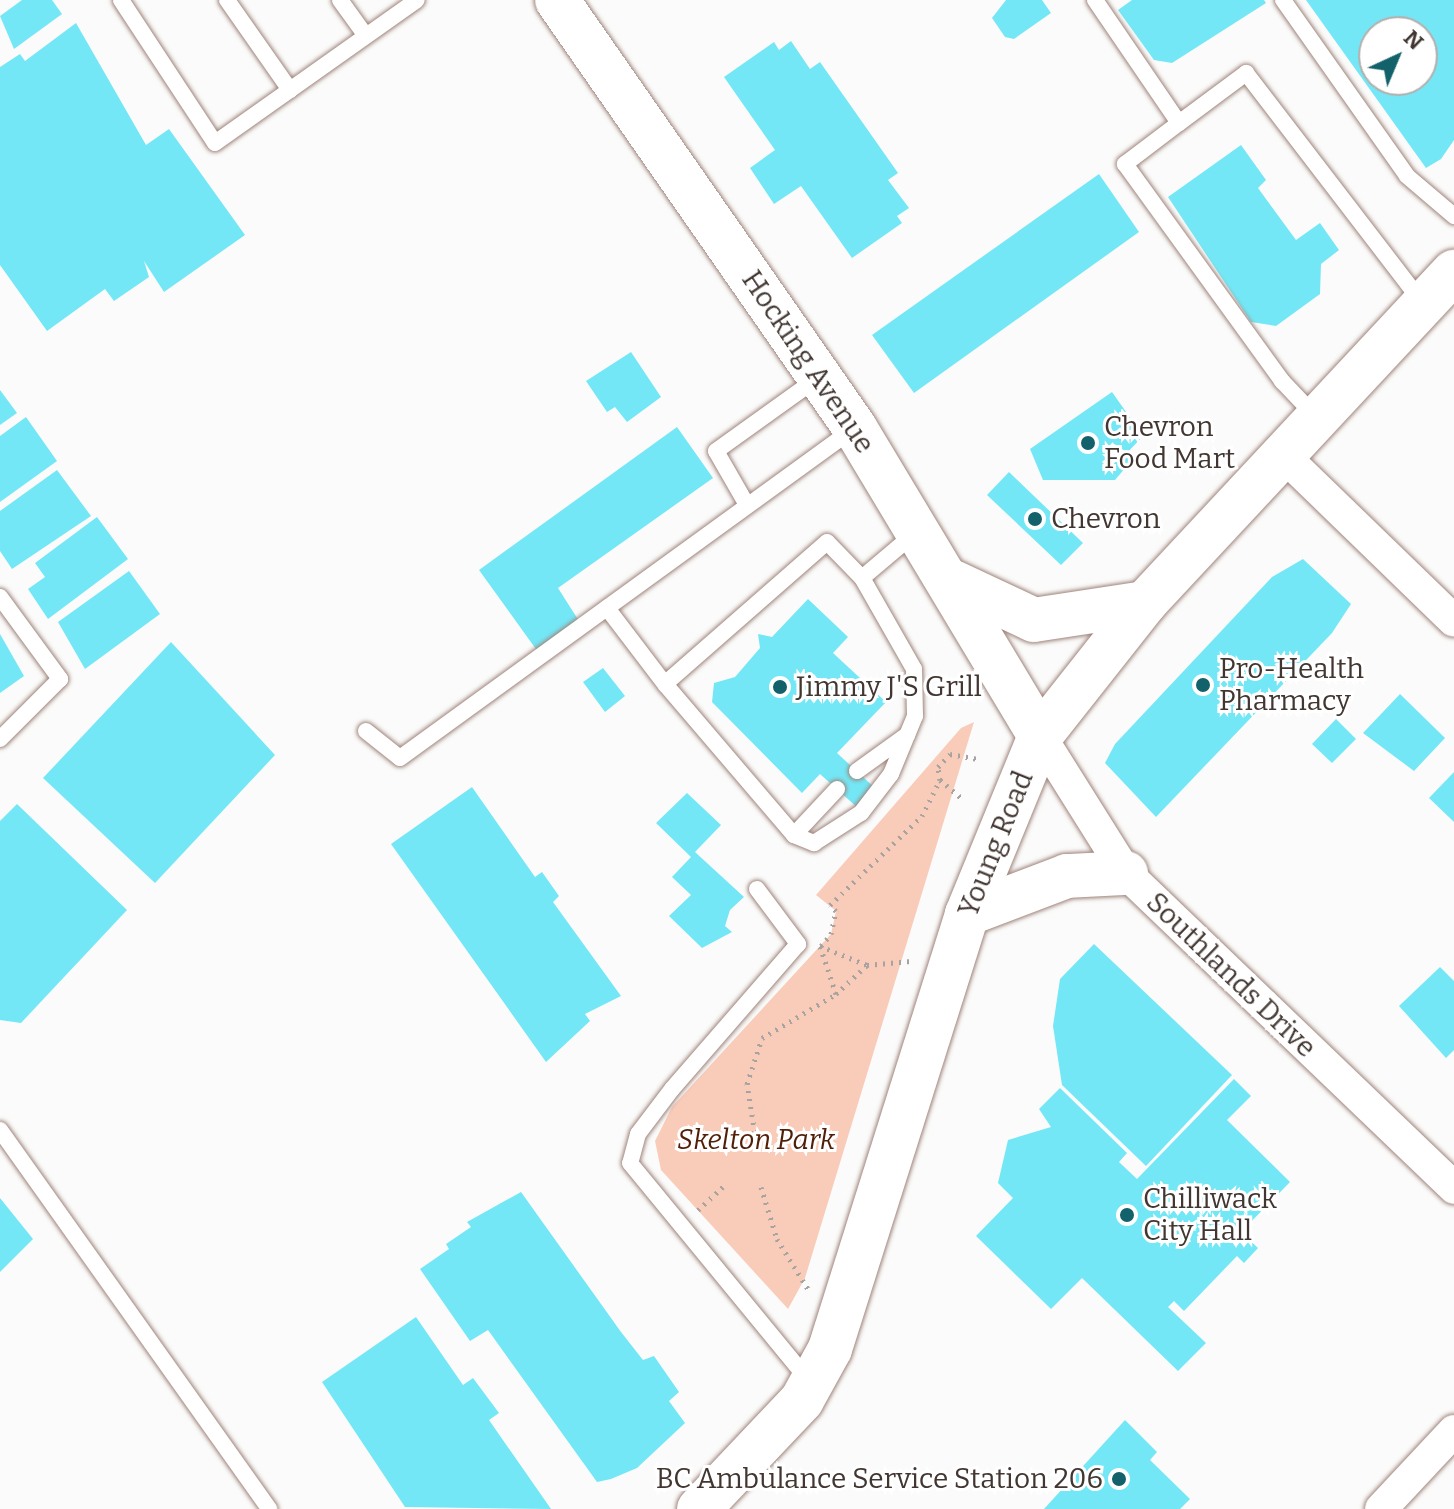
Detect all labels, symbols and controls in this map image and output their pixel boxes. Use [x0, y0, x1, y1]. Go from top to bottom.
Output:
north arrow [1358, 16, 1438, 96]
text: N [1398, 24, 1429, 55]
street label: Hocking Avenue [735, 264, 881, 460]
place label: Chevron Food Mart [1104, 410, 1235, 476]
marker: Chevron Food Mart [1079, 434, 1097, 452]
place label: Chevron [1051, 502, 1161, 536]
marker: Chevron [1026, 510, 1044, 528]
place label: Pro-Health Pharmacy [1219, 652, 1364, 718]
place label: Jimmy J'S Grill [796, 670, 982, 704]
marker: Pro-Health Pharmacy [1194, 676, 1212, 694]
marker: Jimmy J'S Grill [771, 678, 789, 696]
street label: Young Road [952, 766, 1040, 922]
street label: Southlands Drive [1139, 886, 1323, 1064]
park label: Skelton Park [677, 1123, 835, 1157]
place label: Chilliwack City Hall [1143, 1182, 1277, 1248]
marker: Chilliwack City Hall [1118, 1206, 1136, 1224]
place label: BC Ambulance Service Station 206 [656, 1462, 1103, 1496]
marker: BC Ambulance Service Station 206 [1110, 1470, 1128, 1488]

